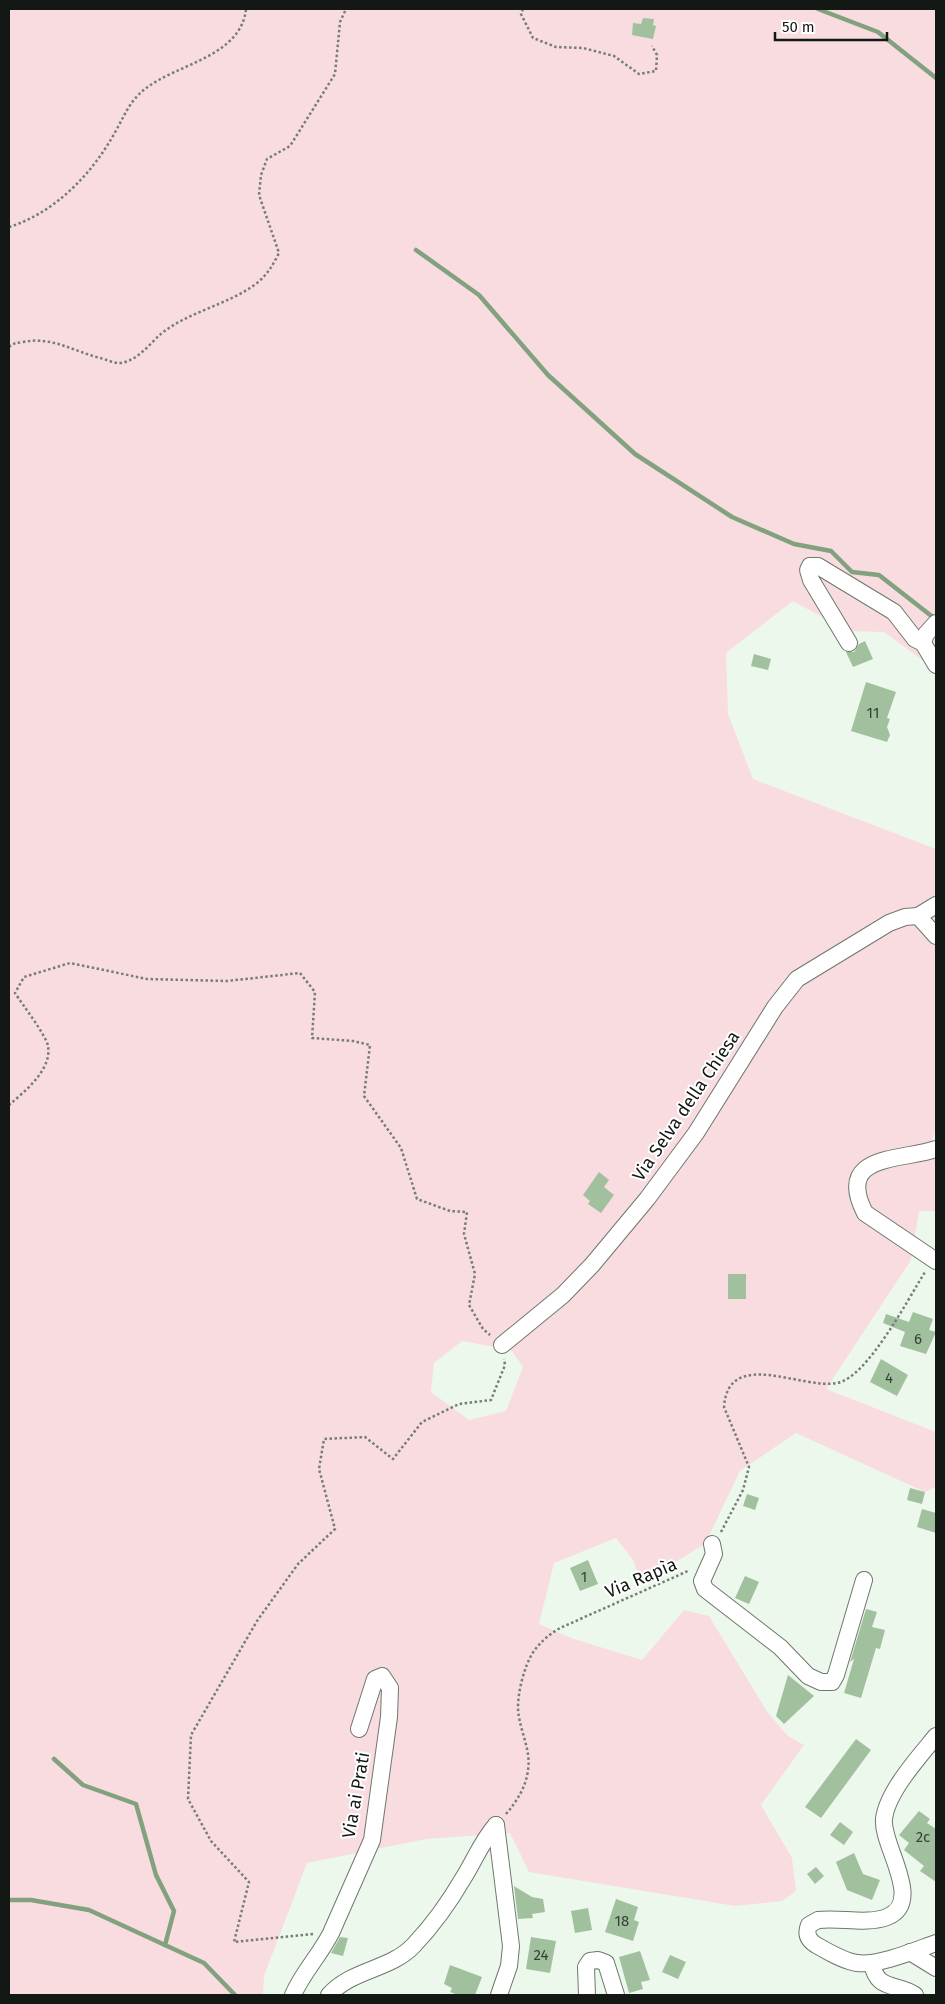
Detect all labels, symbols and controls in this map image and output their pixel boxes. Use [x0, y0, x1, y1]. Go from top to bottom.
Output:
scale bar [775, 10, 888, 42]
text: 50 m [782, 18, 815, 36]
house number: 11 [867, 704, 879, 722]
street label: Via Selva della Chiesa [628, 1027, 744, 1185]
house number: 6 [914, 1330, 922, 1348]
house number: 4 [885, 1369, 893, 1387]
street label: Via Rapìa [602, 1553, 680, 1603]
house number: 1 [581, 1568, 587, 1586]
street label: Via ai Prati [338, 1750, 374, 1840]
house number: 2c [916, 1828, 930, 1846]
house number: 18 [615, 1912, 629, 1930]
house number: 24 [533, 1946, 549, 1964]

